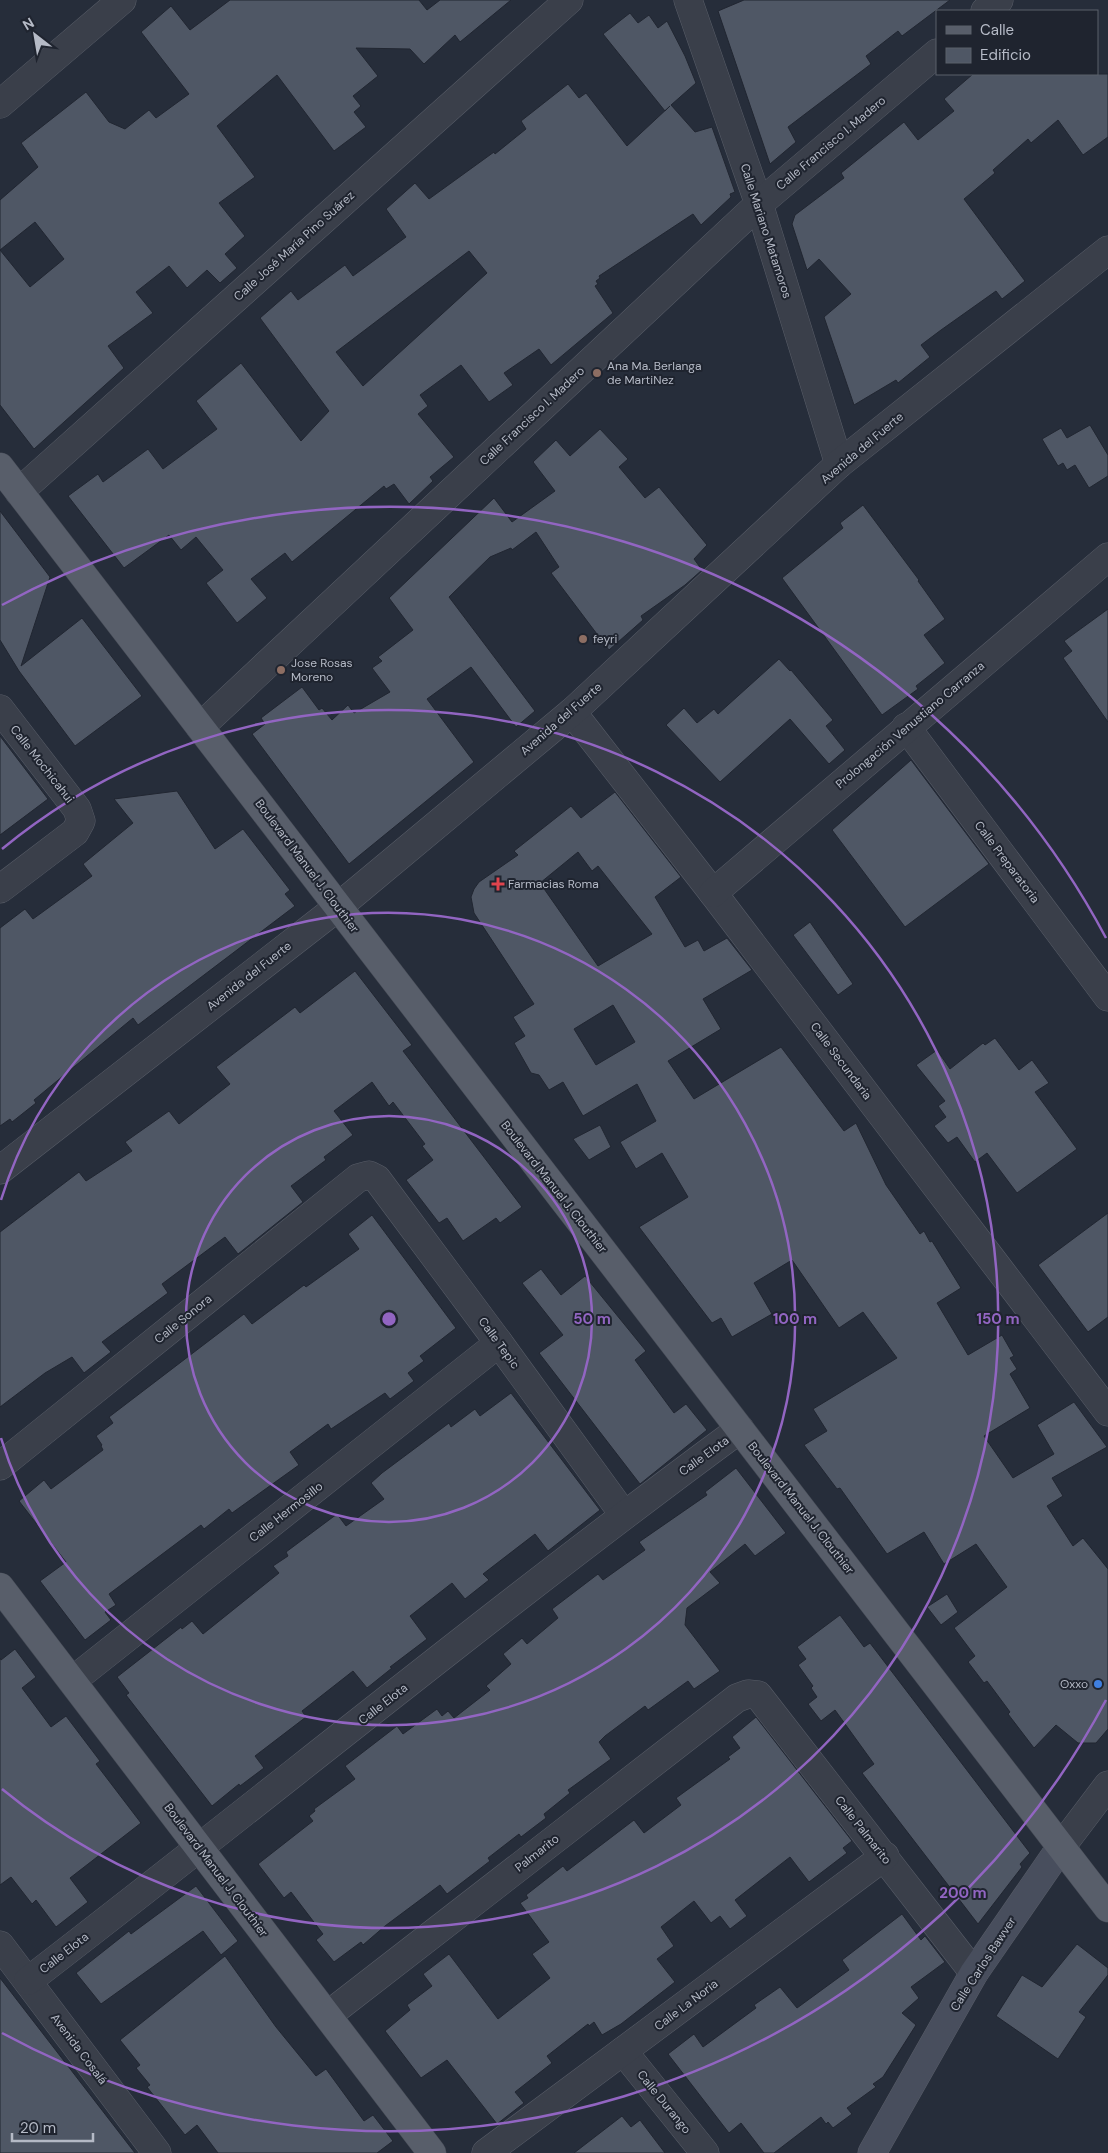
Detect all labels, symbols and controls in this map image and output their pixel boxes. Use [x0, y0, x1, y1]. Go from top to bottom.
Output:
north arrow [10, 10, 60, 60]
legend [936, 10, 1098, 75]
text: N [19, 14, 37, 34]
text: Calle [980, 20, 1014, 40]
text: Edificio [980, 45, 1031, 65]
street label: Calle Francisco I. Madero [773, 92, 889, 194]
street label: Calle Mariano Matamoros [737, 161, 795, 301]
street label: Calle José María Pino Suárez [230, 188, 358, 304]
place label: Ana Ma. Berlanga de MartiNez [607, 358, 702, 388]
street label: Calle Francisco I. Madero [476, 363, 588, 469]
marker: Ana Ma. Berlanga de MartiNez [591, 367, 603, 379]
street label: Avenida del Fuerte [817, 409, 907, 487]
place label: feyri [593, 631, 618, 647]
marker: feyri [577, 633, 589, 645]
place label: Jose Rosas Moreno [291, 655, 353, 685]
street label: Prolongación Venustiano Carranza [832, 658, 988, 792]
marker: Jose Rosas Moreno [275, 664, 287, 676]
street label: Avenida del Fuerte [517, 679, 605, 759]
street label: Calle Mochicahui [7, 722, 77, 806]
street label: Boulevard Manuel J. Clouthier [251, 796, 363, 936]
street label: Calle Preparatoria [971, 818, 1043, 906]
place label: Farmacias Roma [508, 876, 599, 892]
marker: Farmacias Roma [492, 878, 504, 890]
street label: Avenida del Fuerte [203, 938, 295, 1014]
street label: Calle Secundaria [807, 1019, 875, 1103]
street label: Boulevard Manuel J. Clouthier [497, 1118, 611, 1257]
street label: Calle Sonora [151, 1291, 215, 1347]
text: 50 m [573, 1309, 611, 1329]
text: 100 m [773, 1309, 817, 1329]
text: 150 m [977, 1309, 1020, 1329]
centre of rings [380, 1310, 398, 1328]
street label: Calle Tepic [475, 1314, 523, 1372]
street label: Calle Elota [676, 1432, 732, 1480]
street label: Boulevard Manuel J. Clouthier [744, 1439, 858, 1578]
street label: Calle Hermosillo [246, 1478, 326, 1546]
place label: Oxxo [1060, 1676, 1088, 1692]
marker: Oxxo [1092, 1678, 1104, 1690]
street label: Calle Elota [355, 1680, 411, 1728]
street label: Calle Palmarito [831, 1793, 895, 1867]
street label: Boulevard Manuel J. Clouthier [160, 1800, 272, 1940]
street label: Palmarito [512, 1831, 562, 1875]
text: 200 m [939, 1883, 987, 1903]
street label: Calle Carlos Bawver [947, 1913, 1020, 2014]
street label: Calle Elota [36, 1929, 92, 1977]
street label: Calle La Noria [651, 1976, 721, 2034]
street label: Avenida Cosalá [47, 2010, 111, 2088]
street label: Calle Durango [634, 2067, 694, 2137]
scale bar [12, 2110, 94, 2142]
text: 20 m [20, 2118, 56, 2138]

